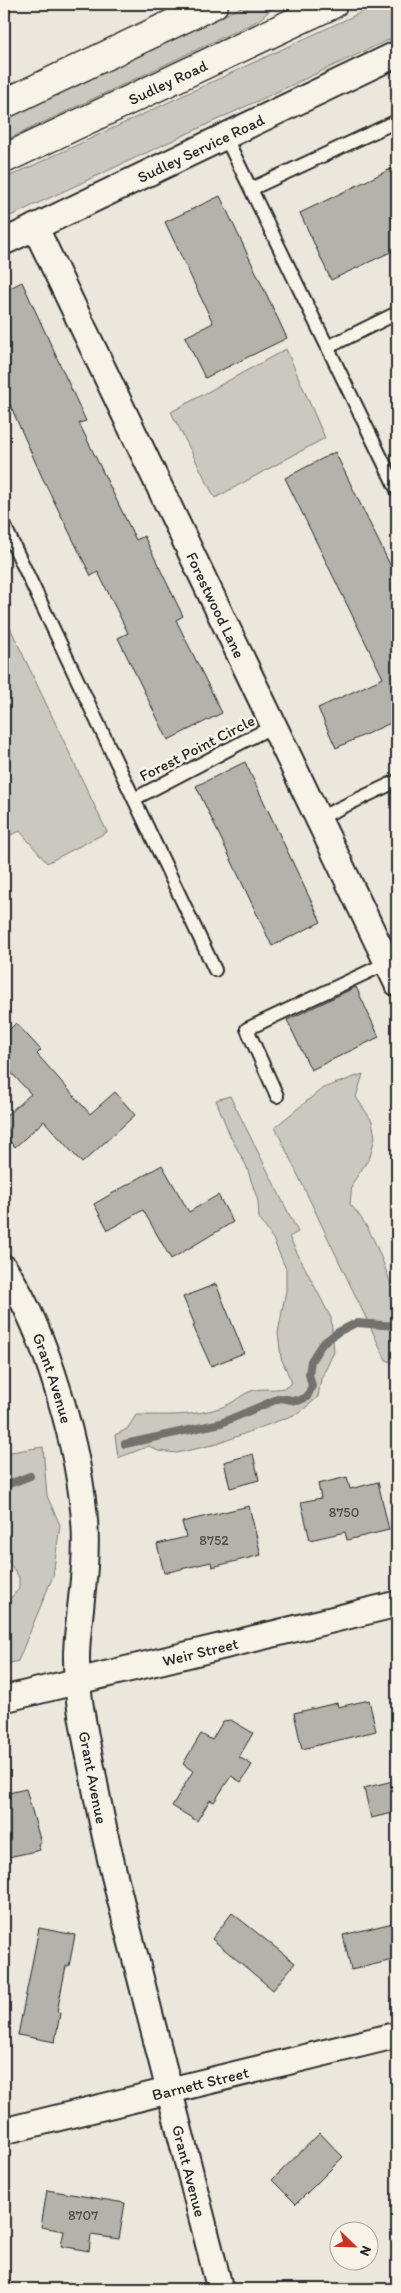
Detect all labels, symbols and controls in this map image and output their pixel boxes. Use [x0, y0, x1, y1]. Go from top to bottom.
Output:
street label: Sudley Road [125, 55, 210, 109]
street label: Sudley Service Road [134, 109, 267, 186]
street label: Forestwood Lane [183, 549, 250, 661]
street label: Forest Point Circle [136, 711, 258, 785]
street label: Grant Avenue [29, 1330, 76, 1425]
house number: 8750 [329, 1504, 359, 1521]
house number: 8752 [199, 1532, 229, 1549]
street label: Weir Street [160, 1633, 240, 1670]
street label: Grant Avenue [75, 1730, 112, 1826]
street label: Barnett Street [150, 2062, 251, 2104]
street label: Grant Avenue [168, 2123, 210, 2219]
house number: 8707 [68, 2207, 98, 2224]
north arrow [328, 2220, 378, 2270]
text: N [356, 2243, 375, 2259]

